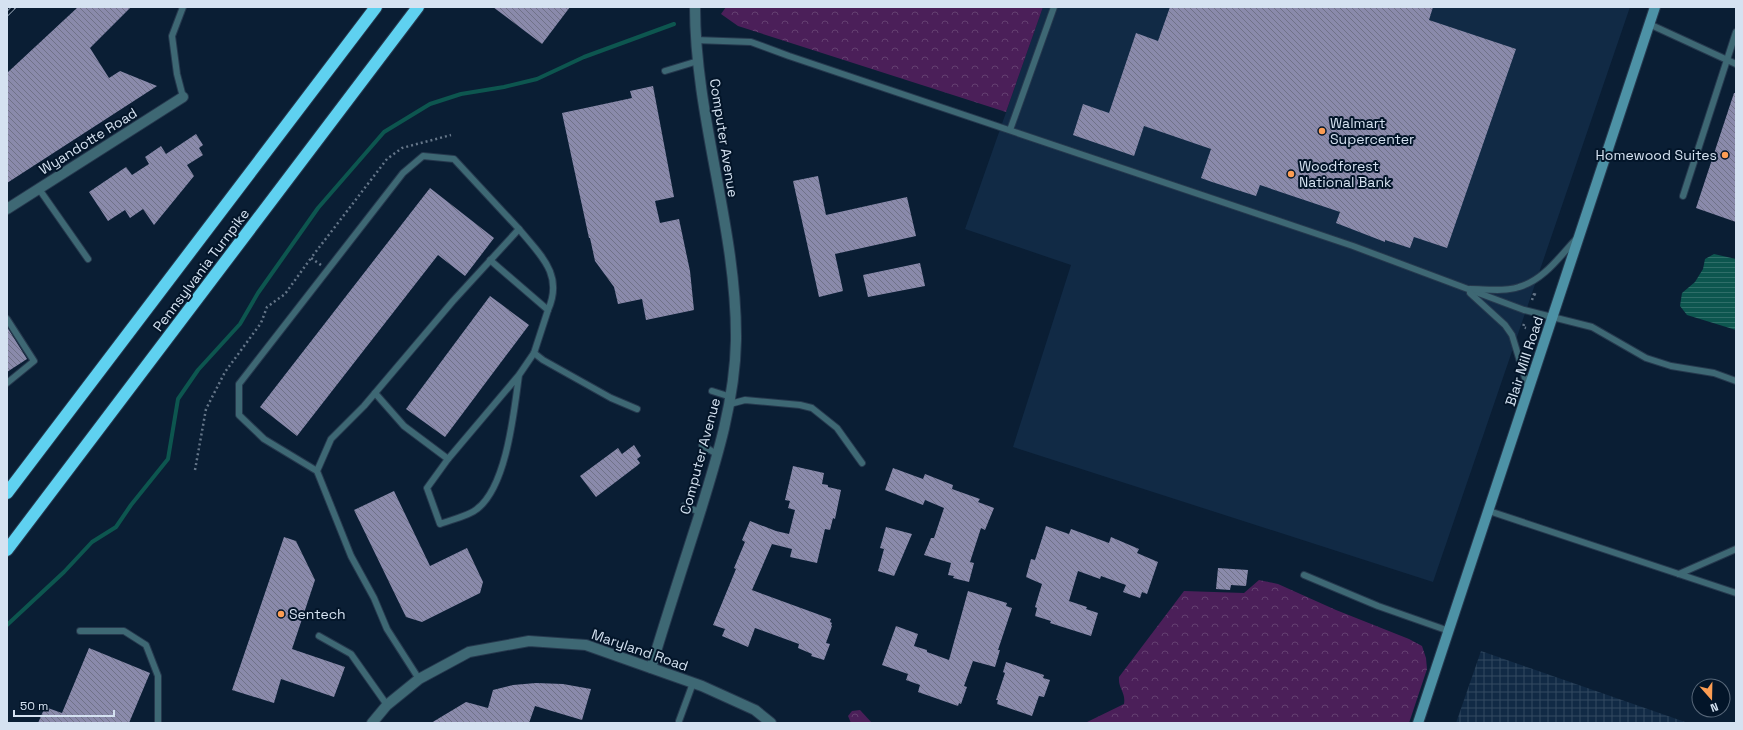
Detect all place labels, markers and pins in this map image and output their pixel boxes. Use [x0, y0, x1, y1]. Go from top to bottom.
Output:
place label: Walmart Supercenter [1330, 114, 1414, 148]
marker: Walmart Supercenter [1317, 126, 1327, 136]
place label: Homewood Suites [1596, 146, 1717, 164]
marker: Homewood Suites [1720, 150, 1730, 160]
place label: Woodforest National Bank [1299, 157, 1392, 191]
marker: Woodforest National Bank [1286, 169, 1296, 179]
place label: Sentech [289, 605, 346, 623]
marker: Sentech [276, 609, 286, 619]

